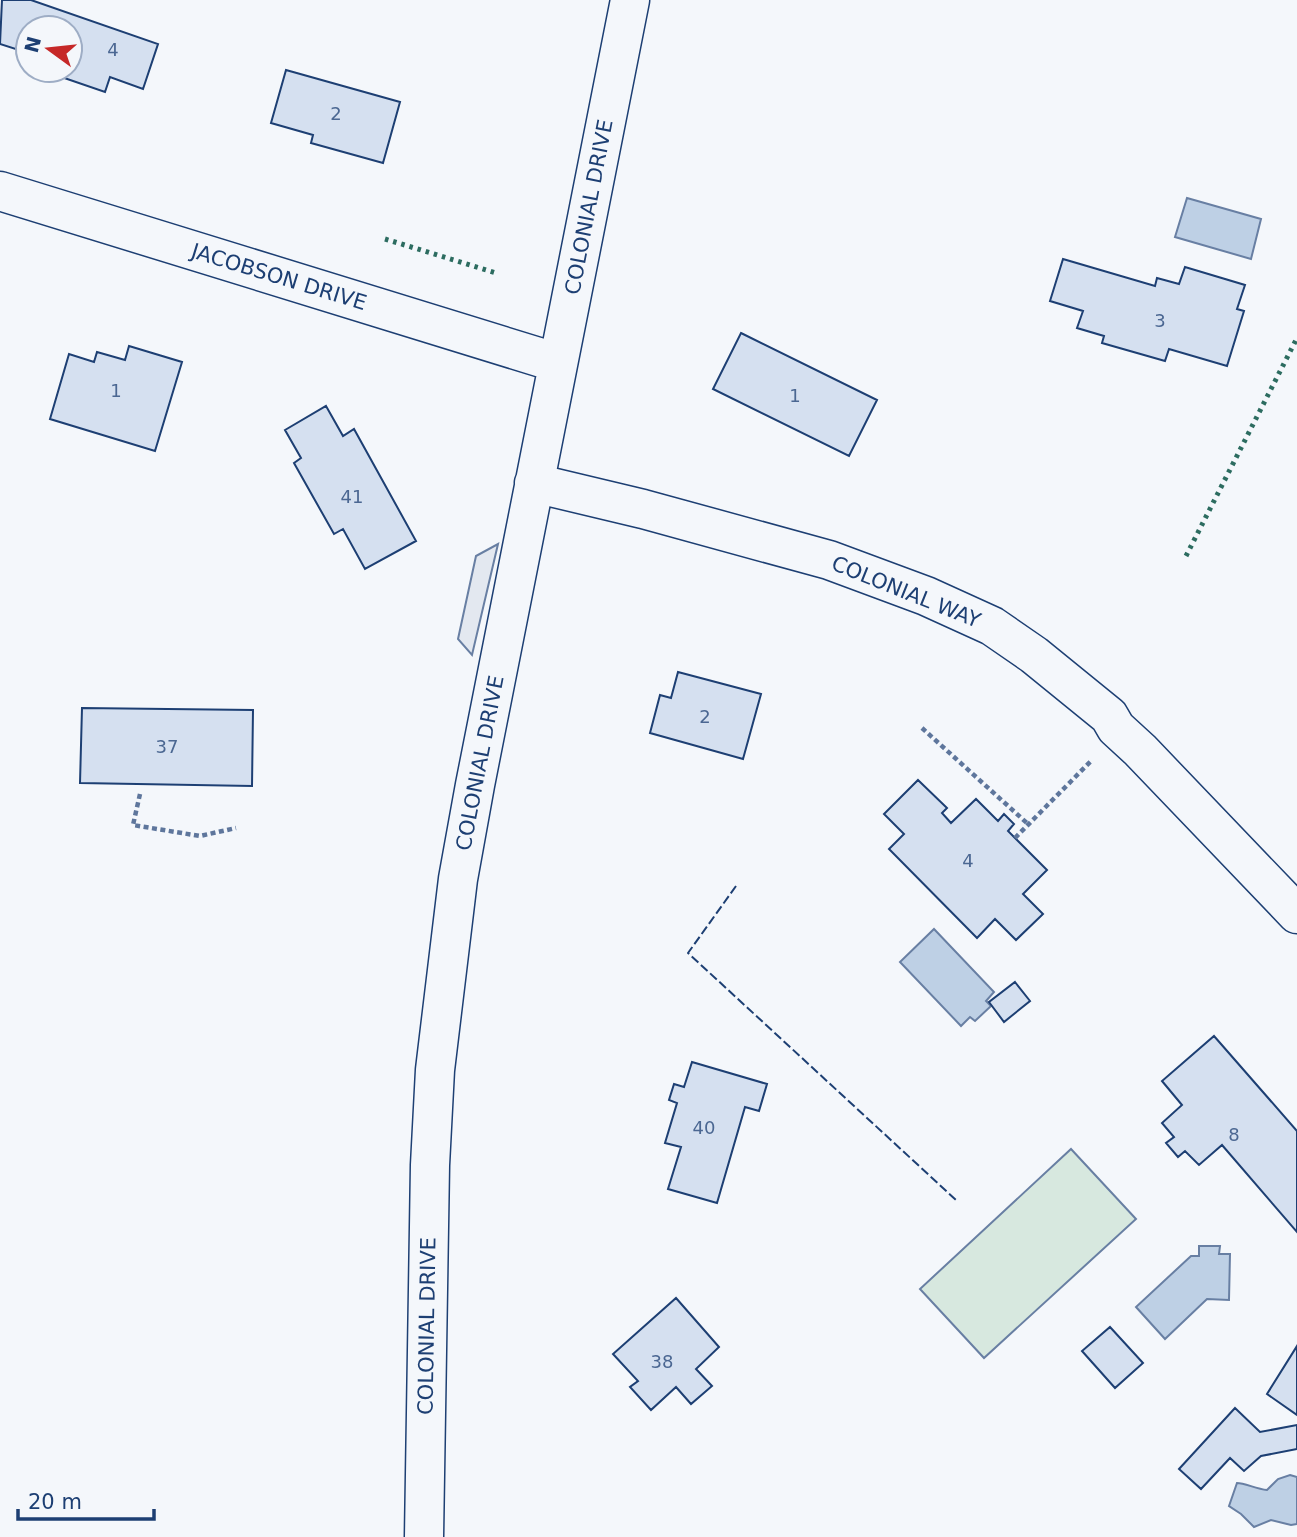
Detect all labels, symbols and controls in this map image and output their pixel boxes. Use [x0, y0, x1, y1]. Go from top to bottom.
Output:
north arrow [14, 14, 84, 84]
text: N [20, 34, 45, 55]
house number: 4 [107, 39, 119, 60]
house number: 2 [330, 103, 342, 124]
street label: COLONIAL DRIVE [560, 117, 618, 297]
street label: JACOBSON DRIVE [187, 238, 369, 315]
house number: 3 [1154, 310, 1166, 331]
house number: 1 [110, 380, 122, 401]
house number: 1 [789, 385, 801, 406]
house number: 41 [341, 486, 363, 507]
street label: COLONIAL WAY [828, 551, 984, 633]
street label: COLONIAL DRIVE [451, 673, 509, 853]
house number: 2 [699, 706, 711, 727]
house number: 37 [156, 736, 178, 757]
house number: 4 [962, 850, 974, 871]
house number: 40 [693, 1117, 715, 1138]
house number: 8 [1228, 1124, 1240, 1145]
street label: COLONIAL DRIVE [413, 1237, 441, 1415]
house number: 38 [651, 1351, 673, 1372]
scale bar [18, 1478, 154, 1522]
text: 20 m [28, 1490, 82, 1514]

